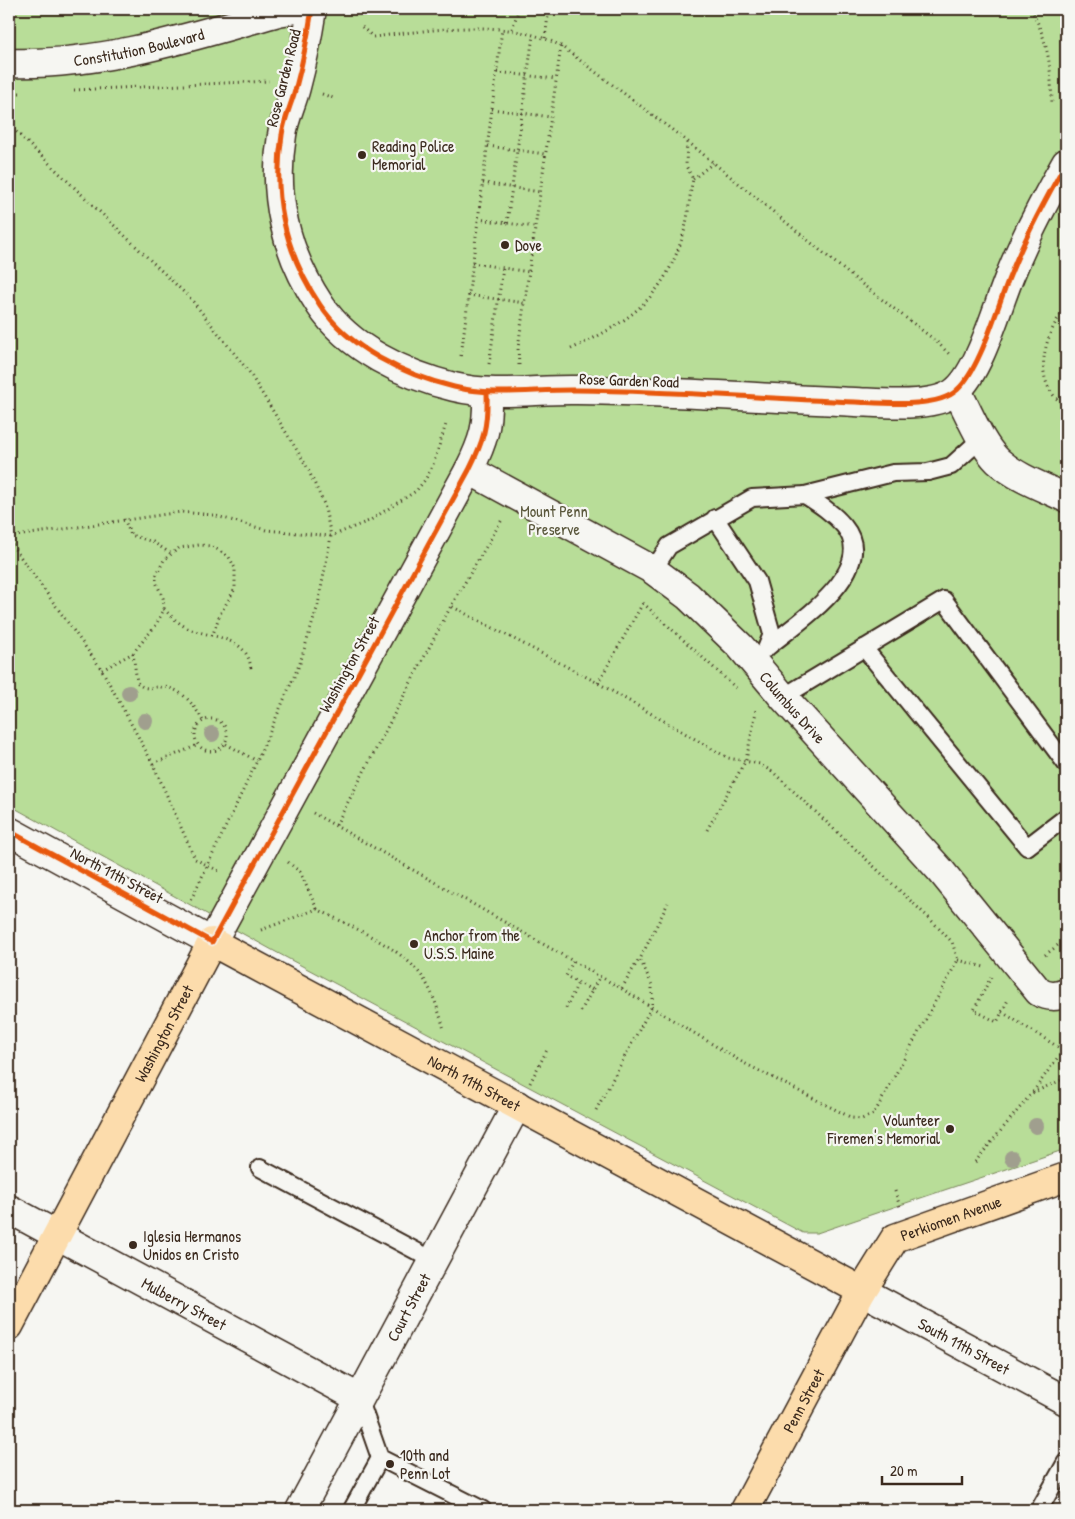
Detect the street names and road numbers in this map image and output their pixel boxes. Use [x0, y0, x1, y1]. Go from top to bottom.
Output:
street label: Constitution Boulevard [72, 23, 206, 71]
street label: Rose Garden Road [260, 27, 306, 129]
street label: Rose Garden Road [579, 367, 679, 393]
street label: Washington Street [313, 611, 385, 716]
street label: Columbus Drive [755, 666, 831, 749]
street label: North 11th Street [67, 841, 168, 909]
street label: Washington Street [129, 980, 199, 1086]
street label: North 11th Street [424, 1049, 525, 1117]
street label: Perkiomen Avenue [897, 1190, 1005, 1246]
street label: Court Street [381, 1269, 436, 1345]
street label: Mulberry Street [138, 1272, 231, 1336]
street label: South 11th Street [914, 1312, 1014, 1380]
street label: Penn Street [777, 1364, 830, 1436]

